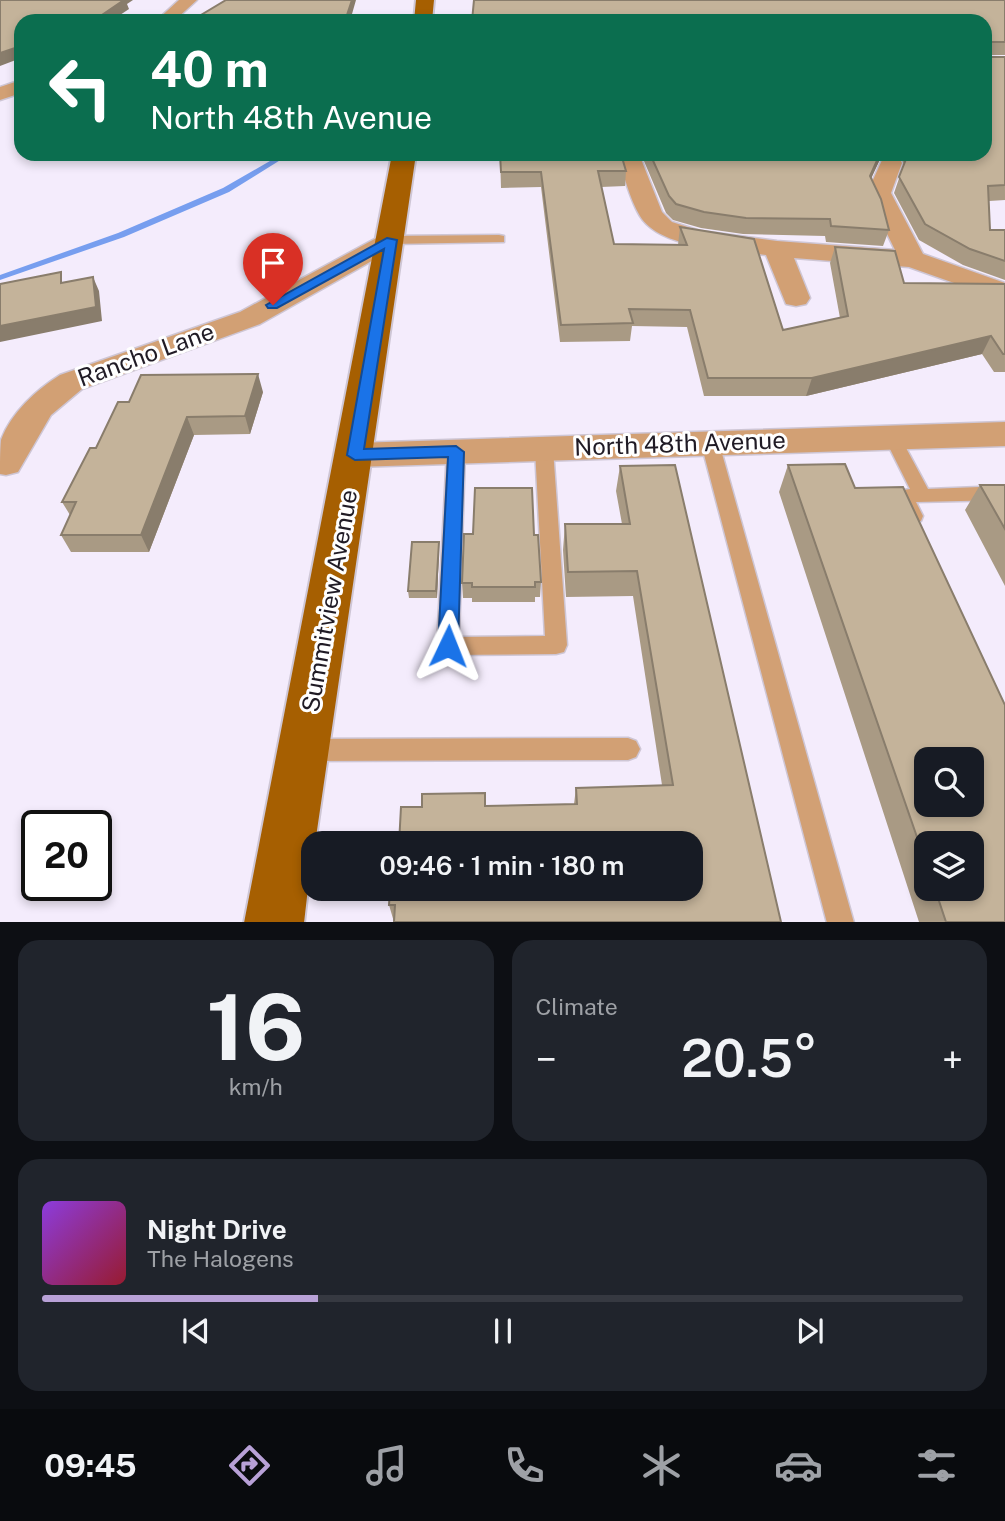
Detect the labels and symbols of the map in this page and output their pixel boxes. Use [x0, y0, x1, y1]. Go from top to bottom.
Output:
pin [243, 233, 303, 305]
street label: Rancho Lane [74, 316, 218, 392]
street label: North 48th Avenue [574, 425, 786, 461]
street label: Summitview Avenue [296, 487, 362, 714]
position arrow [411, 609, 485, 683]
speed limit sign: 20 [21, 810, 112, 901]

